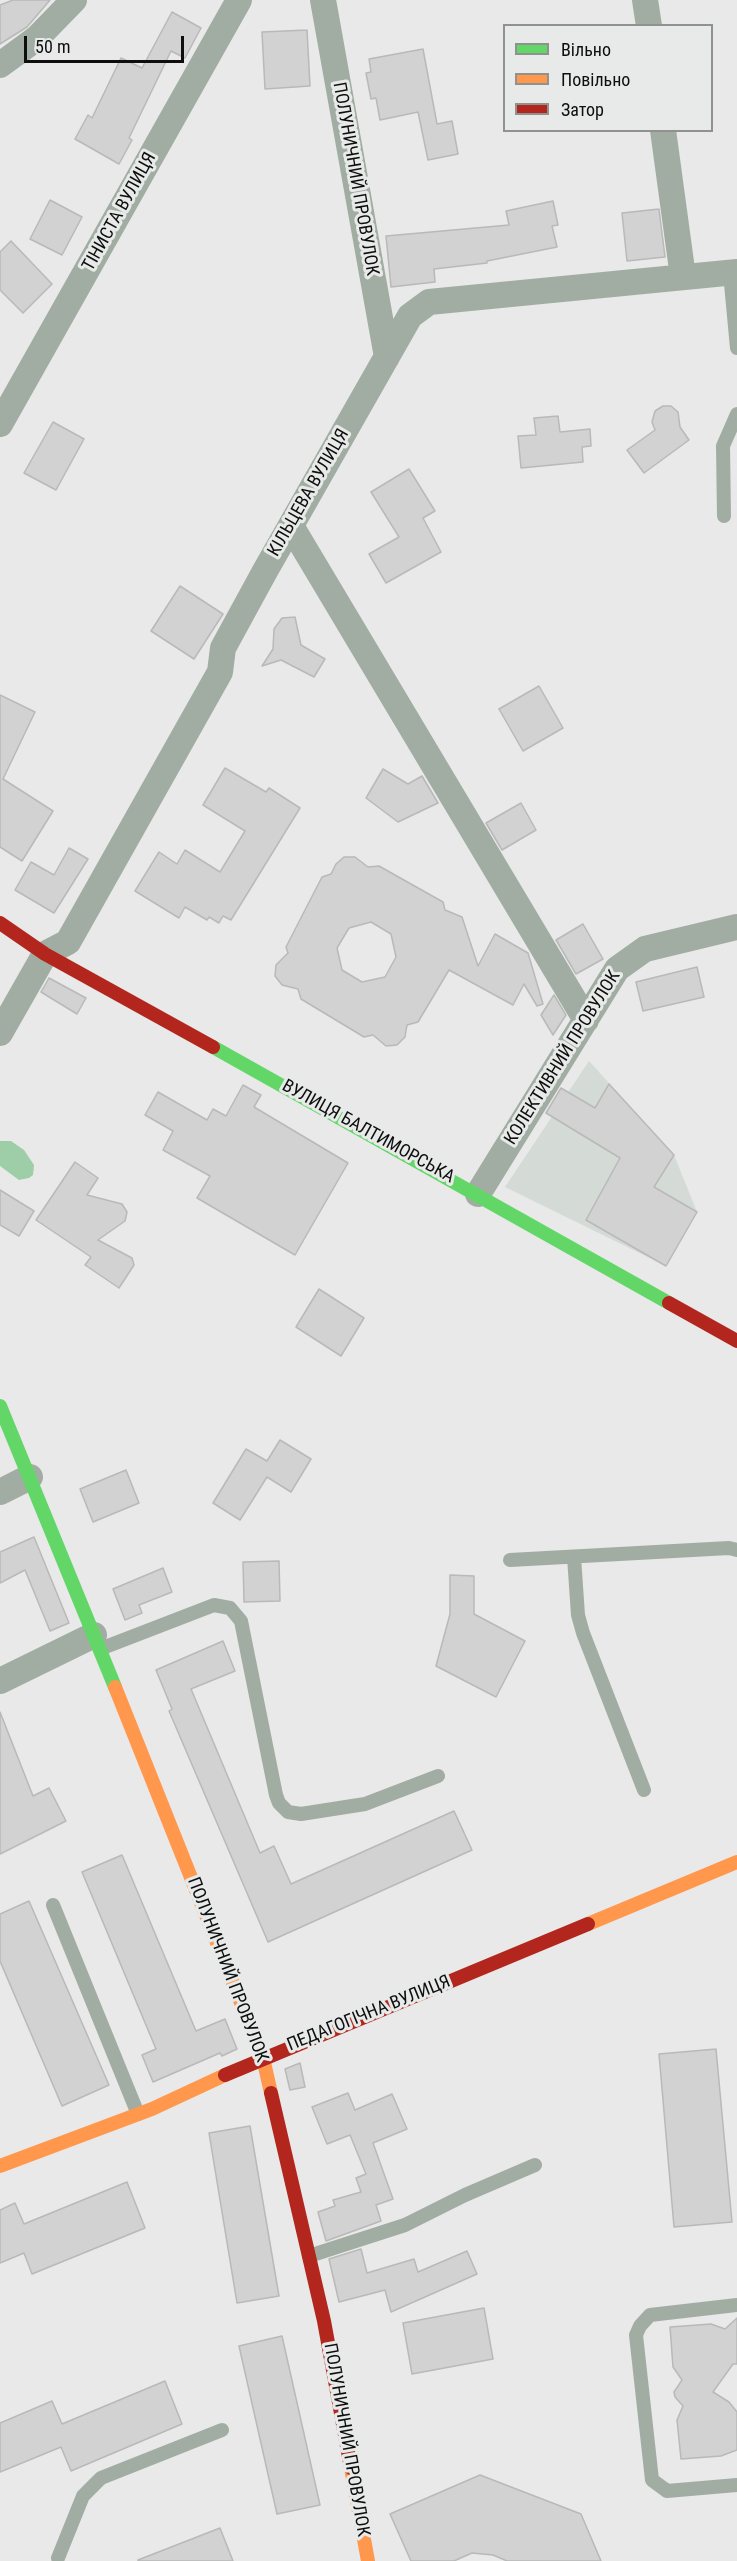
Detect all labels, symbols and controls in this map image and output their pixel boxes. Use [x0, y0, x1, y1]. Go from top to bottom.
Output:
scale bar [27, 24, 188, 62]
legend [503, 24, 713, 132]
text: 50 m [35, 36, 70, 57]
text: Вільно [561, 39, 611, 60]
text: Повільно [561, 69, 630, 90]
street label: ПОЛУНИЧНИЙ ПРОВУЛОК [327, 81, 383, 277]
text: Затор [561, 99, 604, 120]
street label: ТІНИСТА ВУЛИЦЯ [78, 149, 162, 275]
street label: КІЛЬЦЕВА ВУЛИЦЯ [264, 425, 354, 561]
street label: КОЛЕКТИВНИЙ ПРОВУЛОК [500, 967, 626, 1149]
street label: ВУЛИЦЯ БАЛТИМОРСЬКА [278, 1076, 458, 1188]
street label: ПОЛУНИЧНИЙ ПРОВУЛОК [182, 1875, 272, 2065]
street label: ПЕДАГОГІЧНА ВУЛИЦЯ [284, 1971, 454, 2057]
street label: ПОЛУНИЧНИЙ ПРОВУЛОК [318, 2342, 374, 2538]

